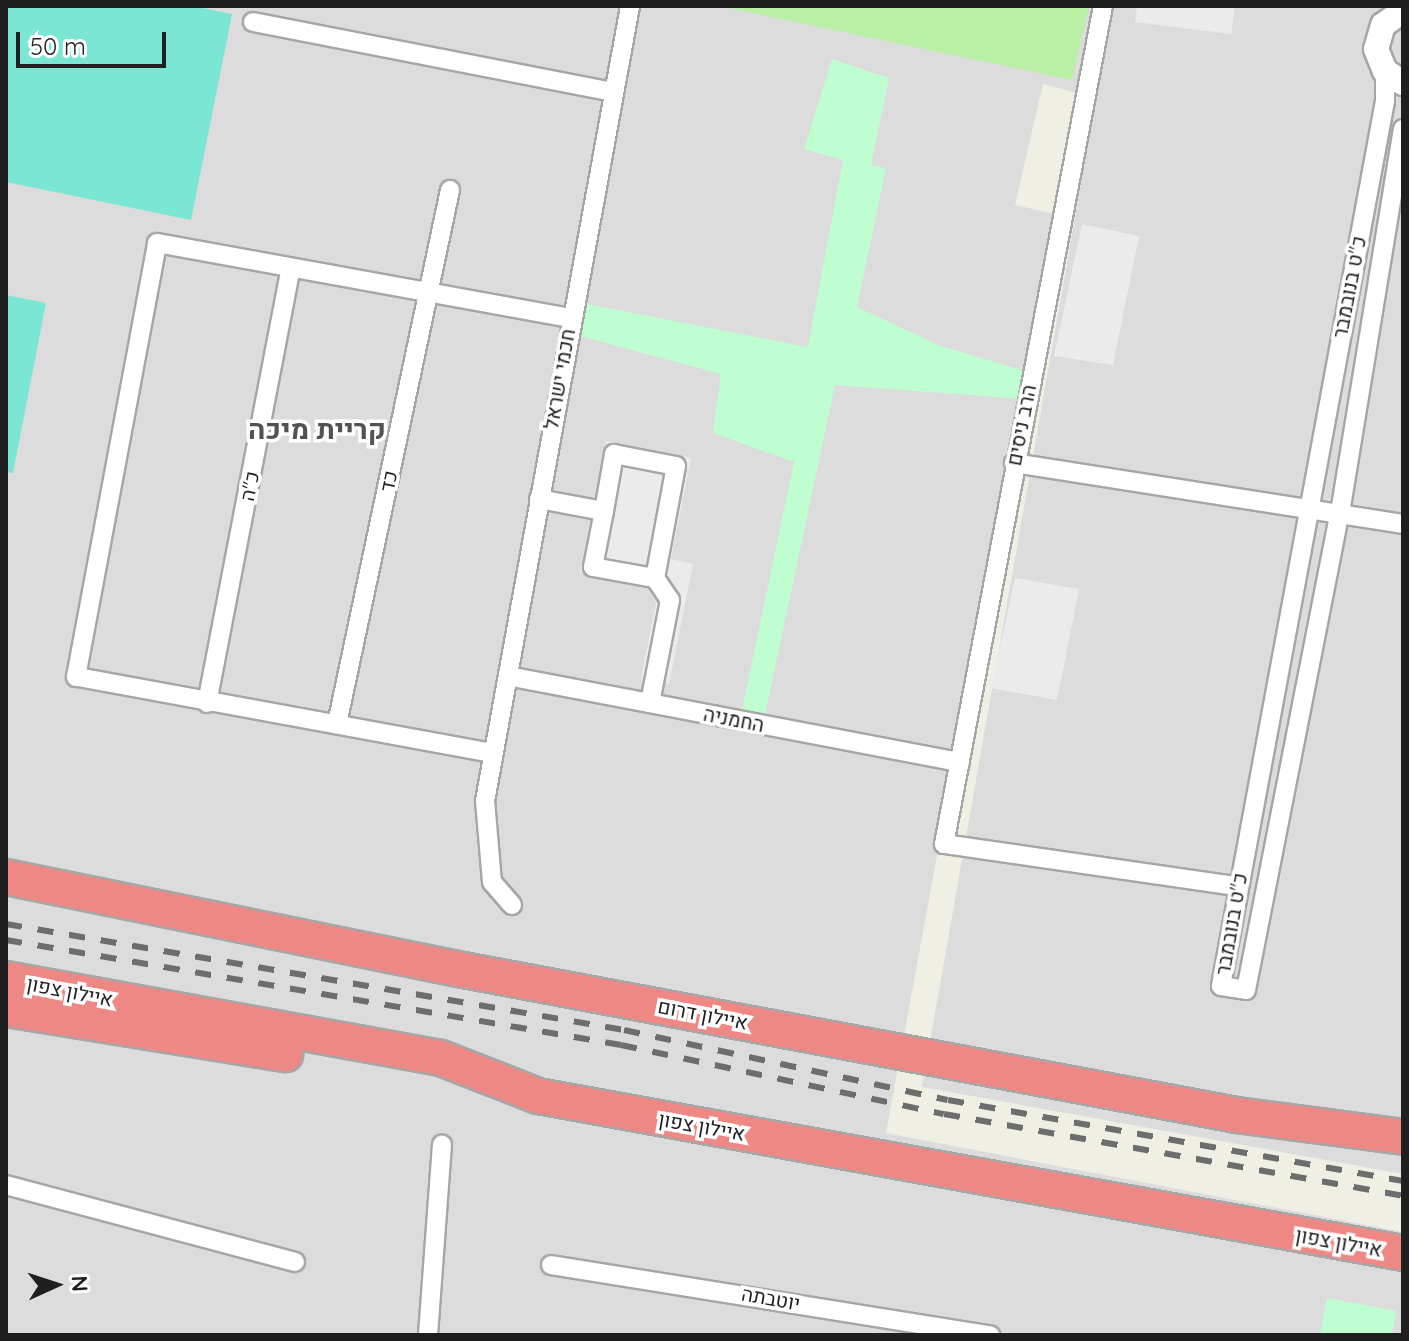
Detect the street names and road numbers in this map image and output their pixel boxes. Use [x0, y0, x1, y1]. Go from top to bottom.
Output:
street label: כ"ט בנובמבר [1327, 234, 1371, 340]
street label: חכמי ישראל [538, 327, 580, 431]
street label: הרב ניסים [1001, 382, 1041, 468]
street label: כד [374, 468, 402, 494]
street label: כ"ה [234, 469, 264, 503]
street label: החמניה [701, 701, 767, 737]
street label: כ"ט בנובמבר [1210, 871, 1252, 977]
street label: איילון צפון [25, 971, 115, 1011]
street label: איילון דרום [656, 994, 750, 1034]
street label: איילון צפון [657, 1107, 747, 1145]
street label: איילון צפון [1294, 1223, 1384, 1261]
street label: יוטבתה [740, 1281, 802, 1315]

